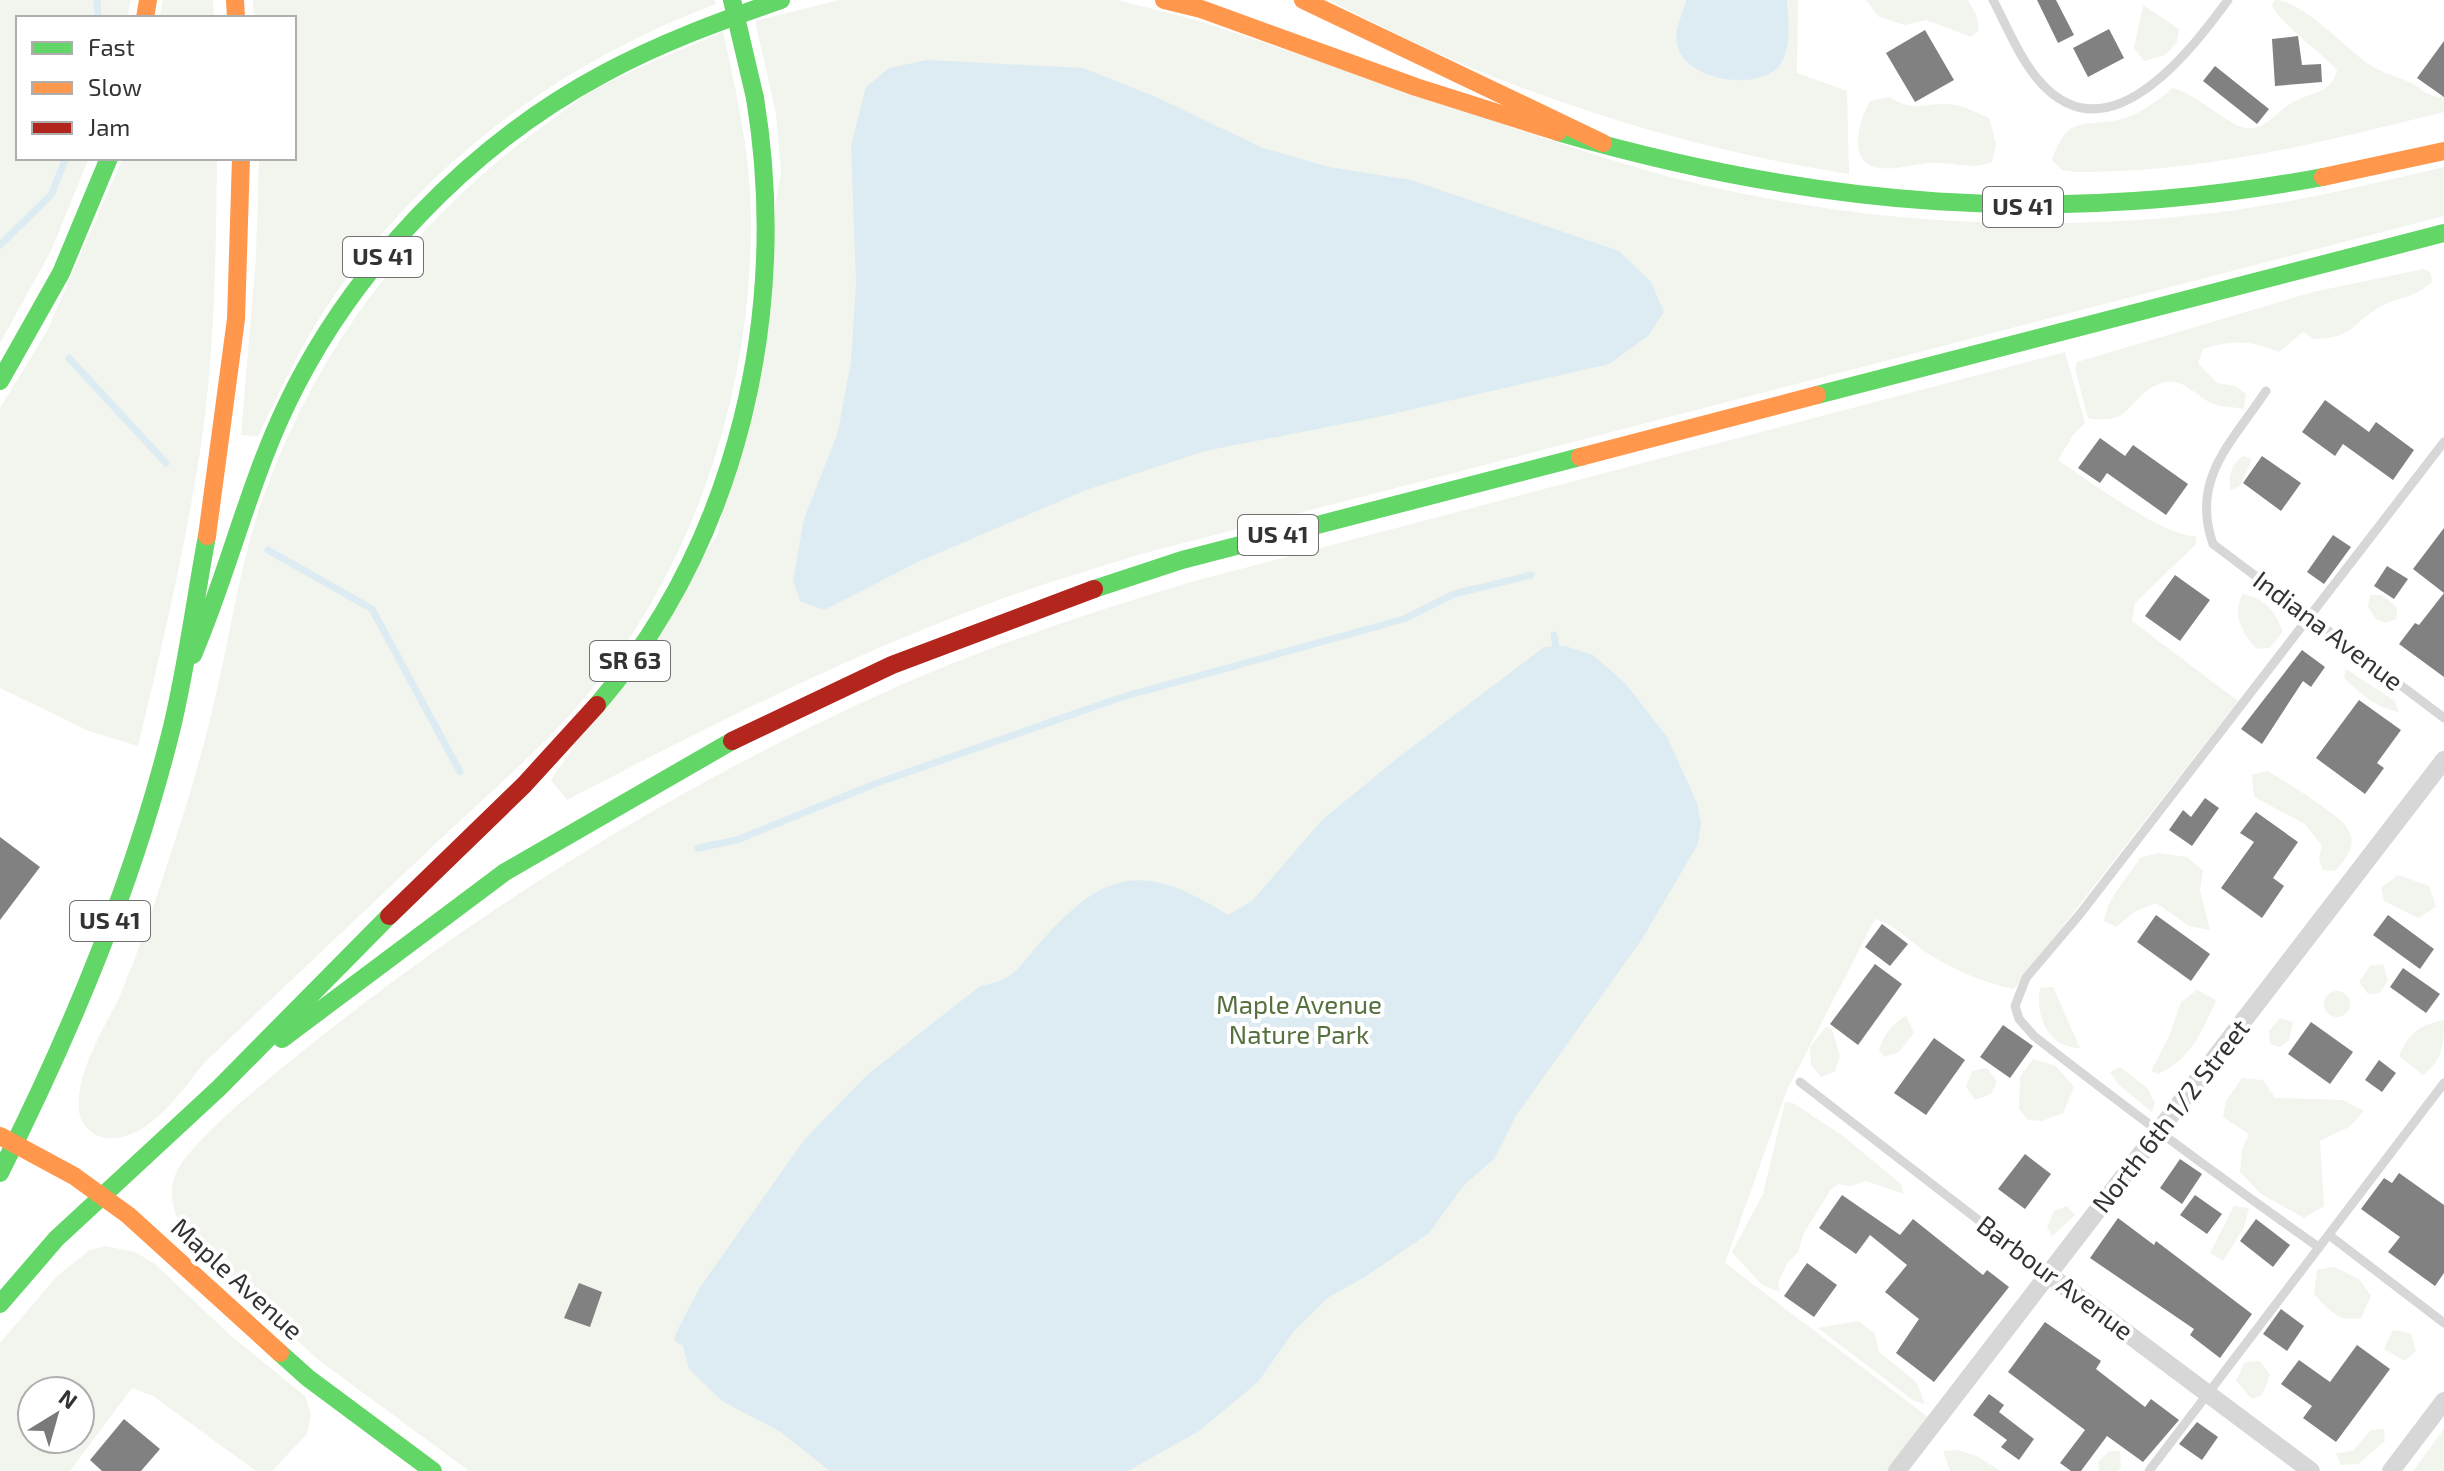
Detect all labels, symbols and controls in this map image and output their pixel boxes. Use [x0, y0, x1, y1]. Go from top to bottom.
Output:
legend [16, 16, 296, 160]
text: Fast [88, 32, 135, 61]
text: Slow [88, 72, 142, 101]
text: Jam [88, 112, 130, 141]
road number: US 41 [1983, 187, 2063, 227]
road number: US 41 [343, 237, 423, 277]
road number: US 41 [1238, 515, 1318, 555]
street label: Indiana Avenue [2248, 563, 2410, 696]
road number: SR 63 [590, 641, 670, 681]
road number: US 41 [70, 901, 150, 941]
park label: Maple Avenue Nature Park [1216, 988, 1382, 1049]
street label: North 6th 1/2 Street [2085, 1012, 2255, 1218]
street label: Barbour Avenue [1972, 1208, 2140, 1346]
street label: Maple Avenue [166, 1211, 310, 1345]
north arrow [16, 1375, 96, 1455]
text: N [54, 1383, 83, 1413]

